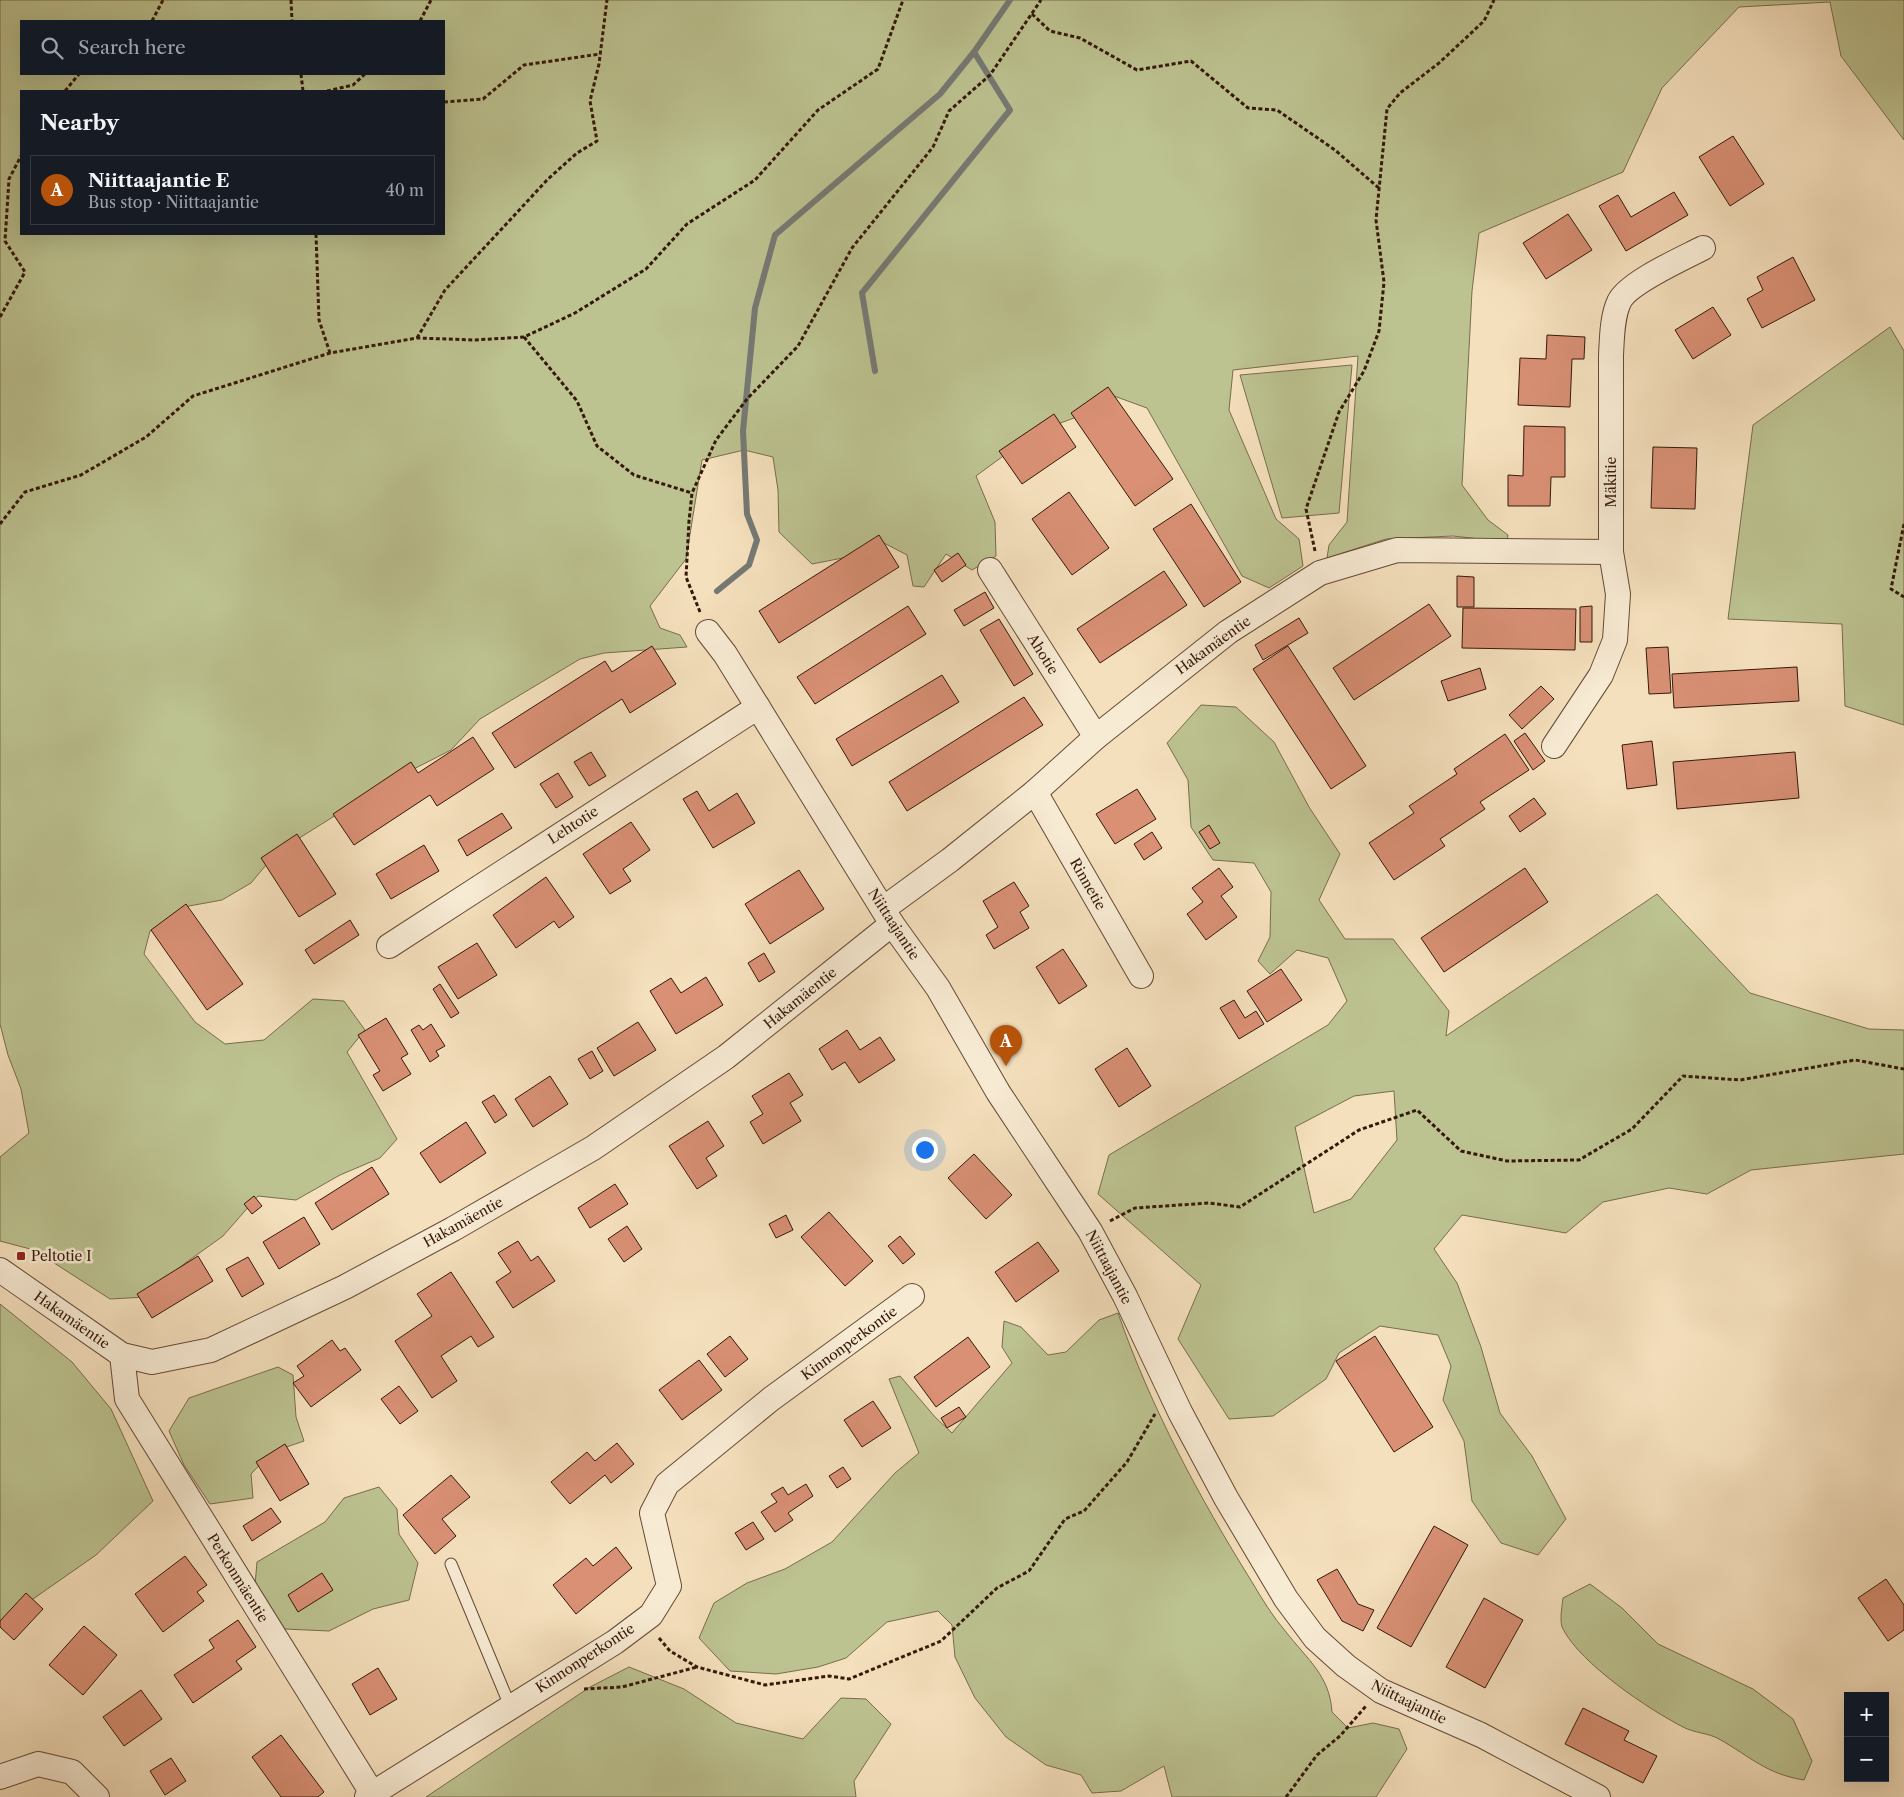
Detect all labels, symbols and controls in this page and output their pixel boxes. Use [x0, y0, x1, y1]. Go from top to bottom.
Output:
search box [20, 20, 445, 75]
icon: search [38, 34, 66, 62]
text: Search here [78, 36, 186, 59]
text: Nearby [40, 110, 119, 135]
text: Niittaajantie E [88, 169, 230, 192]
text: A [51, 180, 63, 200]
text: 40 m [385, 180, 424, 200]
text: Bus stop · Niittaajantie [88, 192, 259, 212]
street label: Mäkitie [1602, 456, 1620, 507]
street label: Hakamäentie [1172, 612, 1254, 678]
street label: Ahotie [1023, 629, 1063, 678]
street label: Lehtotie [544, 802, 602, 848]
street label: Rinnetie [1066, 855, 1110, 913]
street label: Niittaajantie [864, 885, 924, 963]
street label: Hakamäentie [760, 963, 840, 1033]
pin: A [990, 1025, 1022, 1066]
your location [912, 1137, 938, 1163]
street label: Hakamäentie [420, 1193, 506, 1251]
street label: Niittaajantie [1082, 1227, 1136, 1307]
place label: Peltotie I [31, 1247, 91, 1265]
marker: Peltotie I [15, 1250, 27, 1262]
street label: Hakamäentie [31, 1287, 114, 1353]
street label: Kinnonperkontie [797, 1302, 901, 1384]
street label: Perkonmäentie [203, 1530, 273, 1626]
street label: Kinnonperkontie [532, 1619, 638, 1697]
street label: Niittaajantie [1368, 1676, 1450, 1728]
map controls [1844, 1692, 1889, 1782]
button: + [1844, 1692, 1889, 1737]
button: − [1844, 1737, 1889, 1782]

